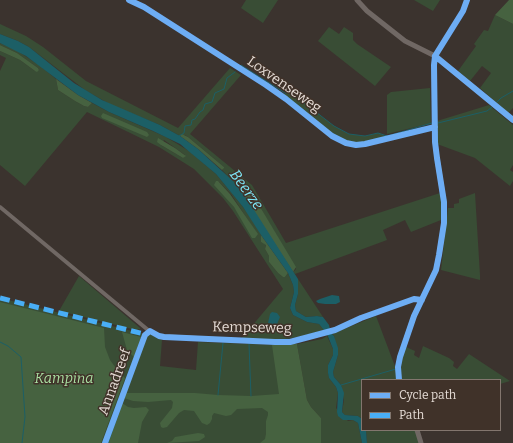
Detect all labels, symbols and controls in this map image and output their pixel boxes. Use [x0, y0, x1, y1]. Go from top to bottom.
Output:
street label: Loxvenseweg [244, 53, 324, 117]
water label: Beerze [225, 166, 267, 214]
street label: Kempseweg [212, 319, 292, 337]
street label: Annadreef [95, 347, 135, 417]
park label: Kampina [34, 371, 94, 387]
legend [361, 379, 501, 431]
text: Cycle path [399, 388, 456, 402]
text: Path [399, 408, 424, 422]

